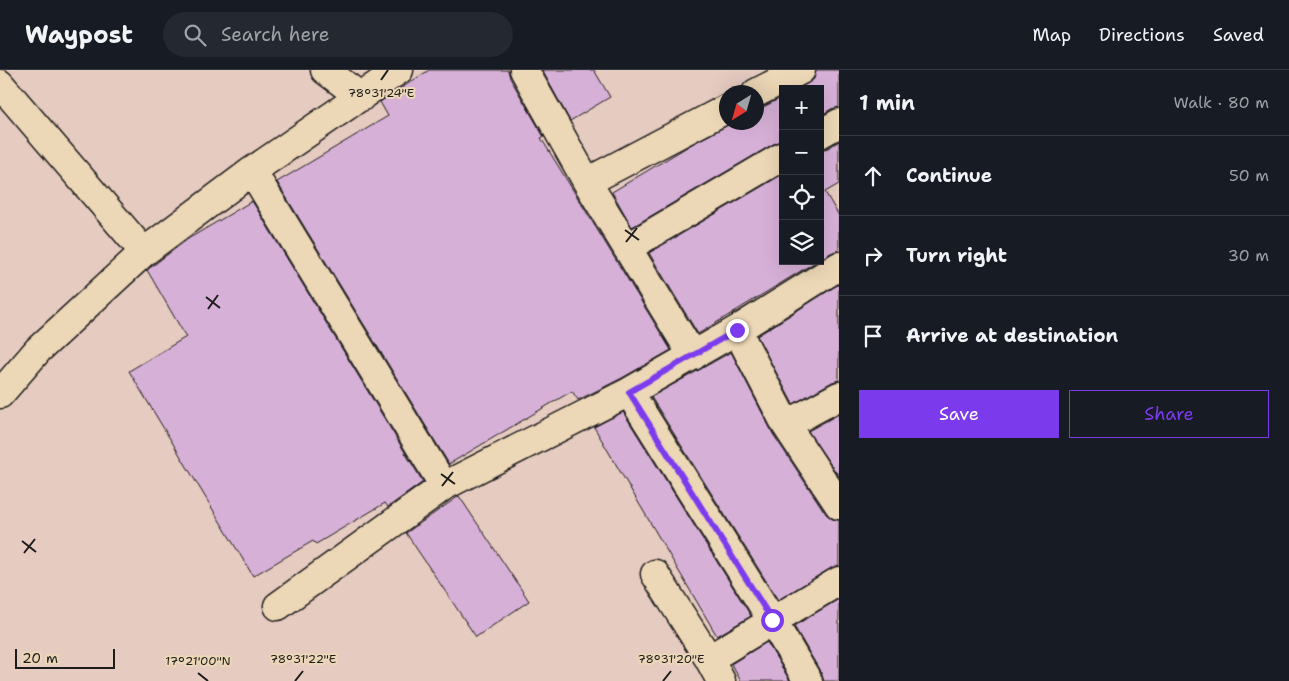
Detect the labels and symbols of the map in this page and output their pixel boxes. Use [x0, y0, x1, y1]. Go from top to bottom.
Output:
text: 78°31'24"E [348, 85, 414, 101]
north arrow [719, 85, 764, 130]
route end [726, 319, 749, 342]
route start [761, 609, 784, 632]
scale bar [15, 646, 115, 669]
text: 78°31'22"E [270, 651, 336, 667]
text: 78°31'20"E [638, 651, 704, 667]
text: 17°21'00"N [165, 653, 231, 669]

